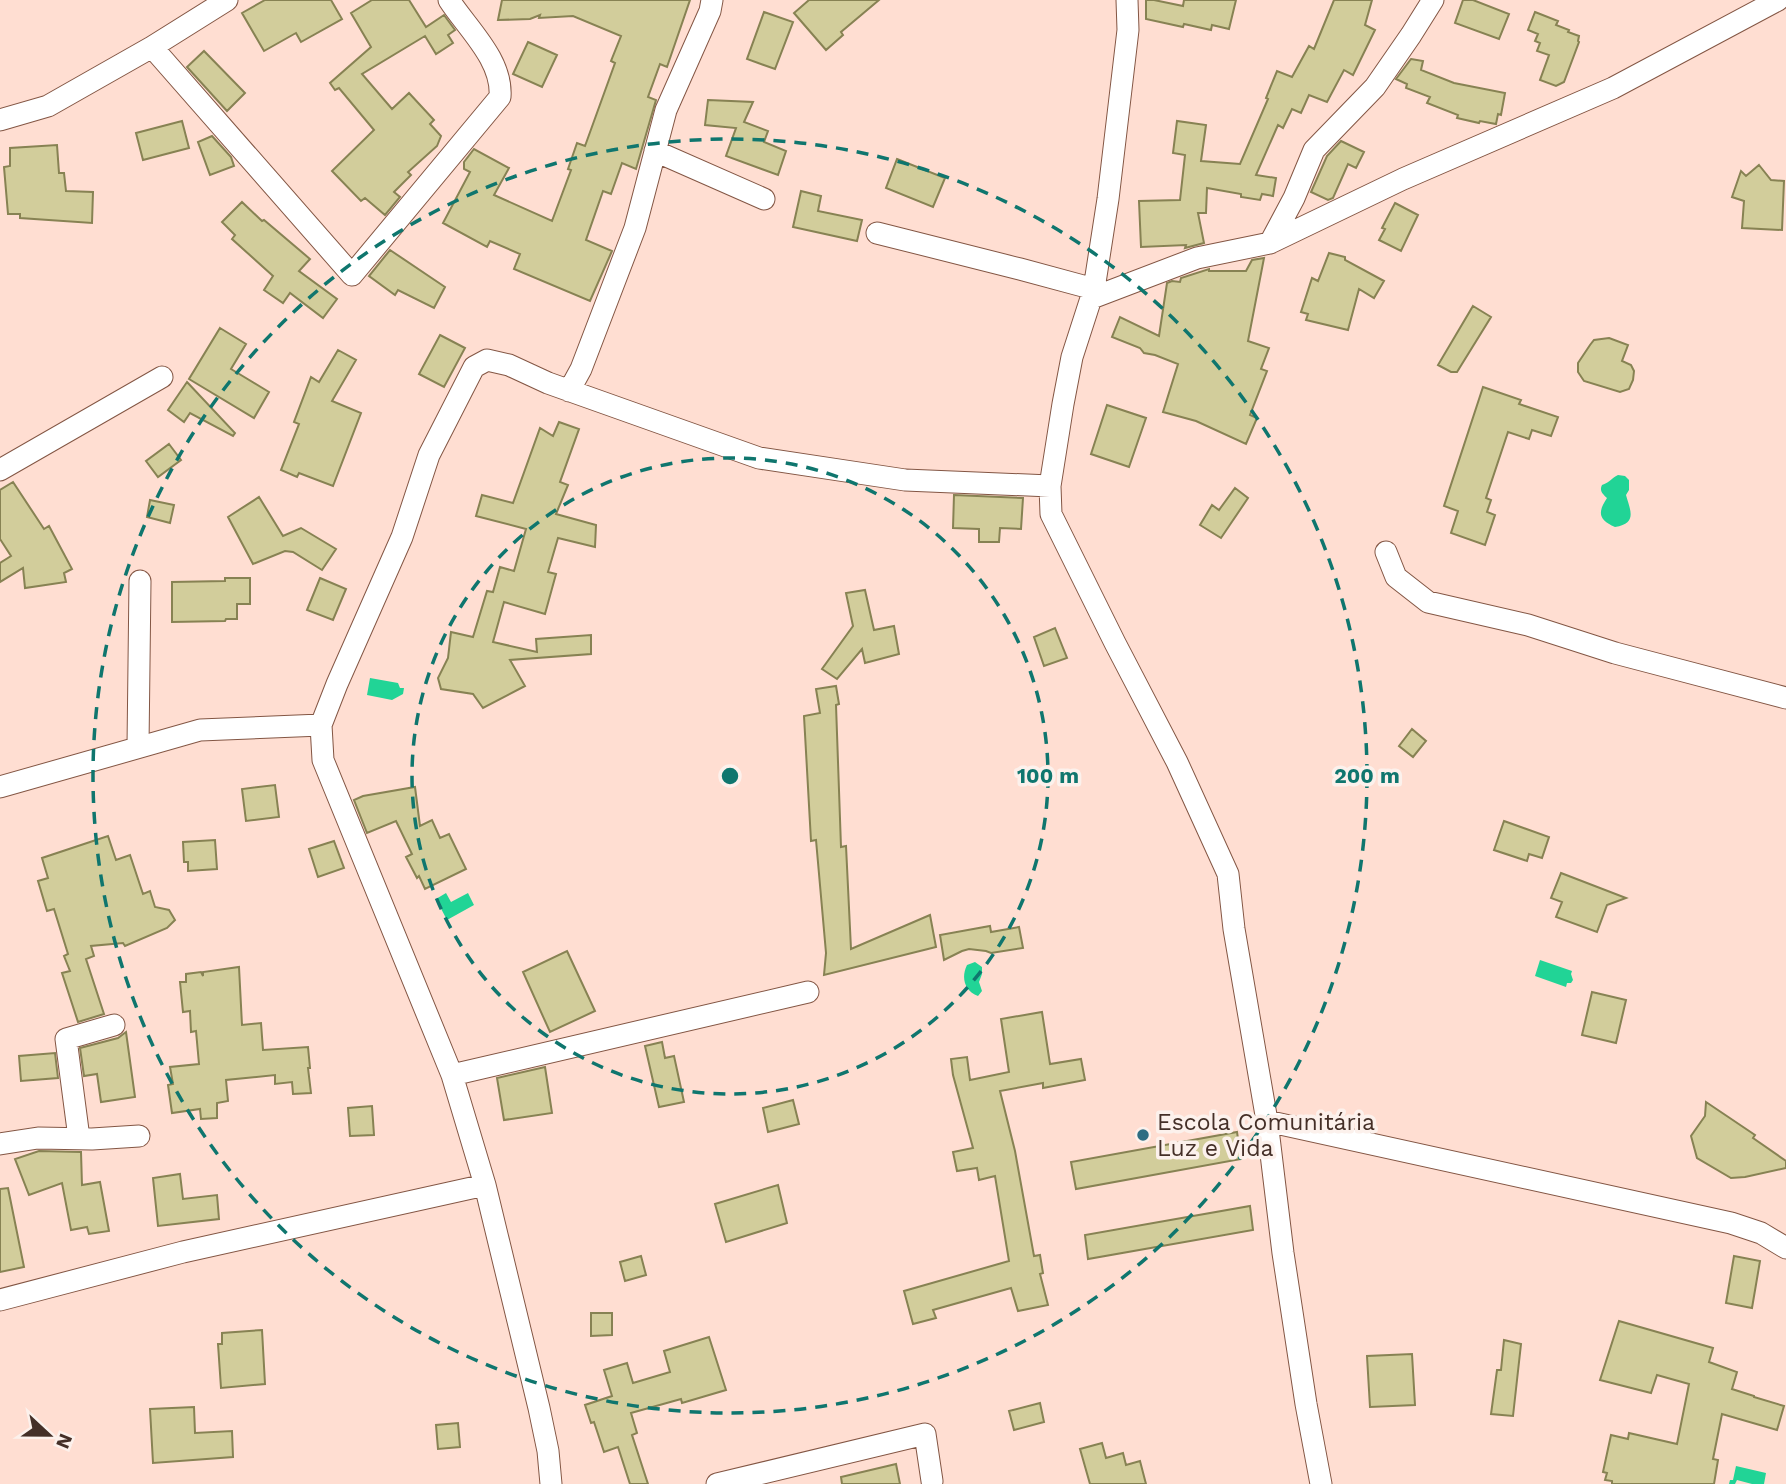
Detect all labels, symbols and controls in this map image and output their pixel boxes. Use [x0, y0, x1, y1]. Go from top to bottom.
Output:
text: 100 m [1017, 763, 1079, 788]
text: 200 m [1334, 763, 1400, 788]
centre of rings [718, 764, 742, 788]
place label: Escola Comunitária Luz e Vida [1157, 1109, 1375, 1162]
marker: Escola Comunitária Luz e Vida [1135, 1127, 1151, 1143]
north arrow [14, 1400, 84, 1470]
text: N [51, 1430, 78, 1452]

